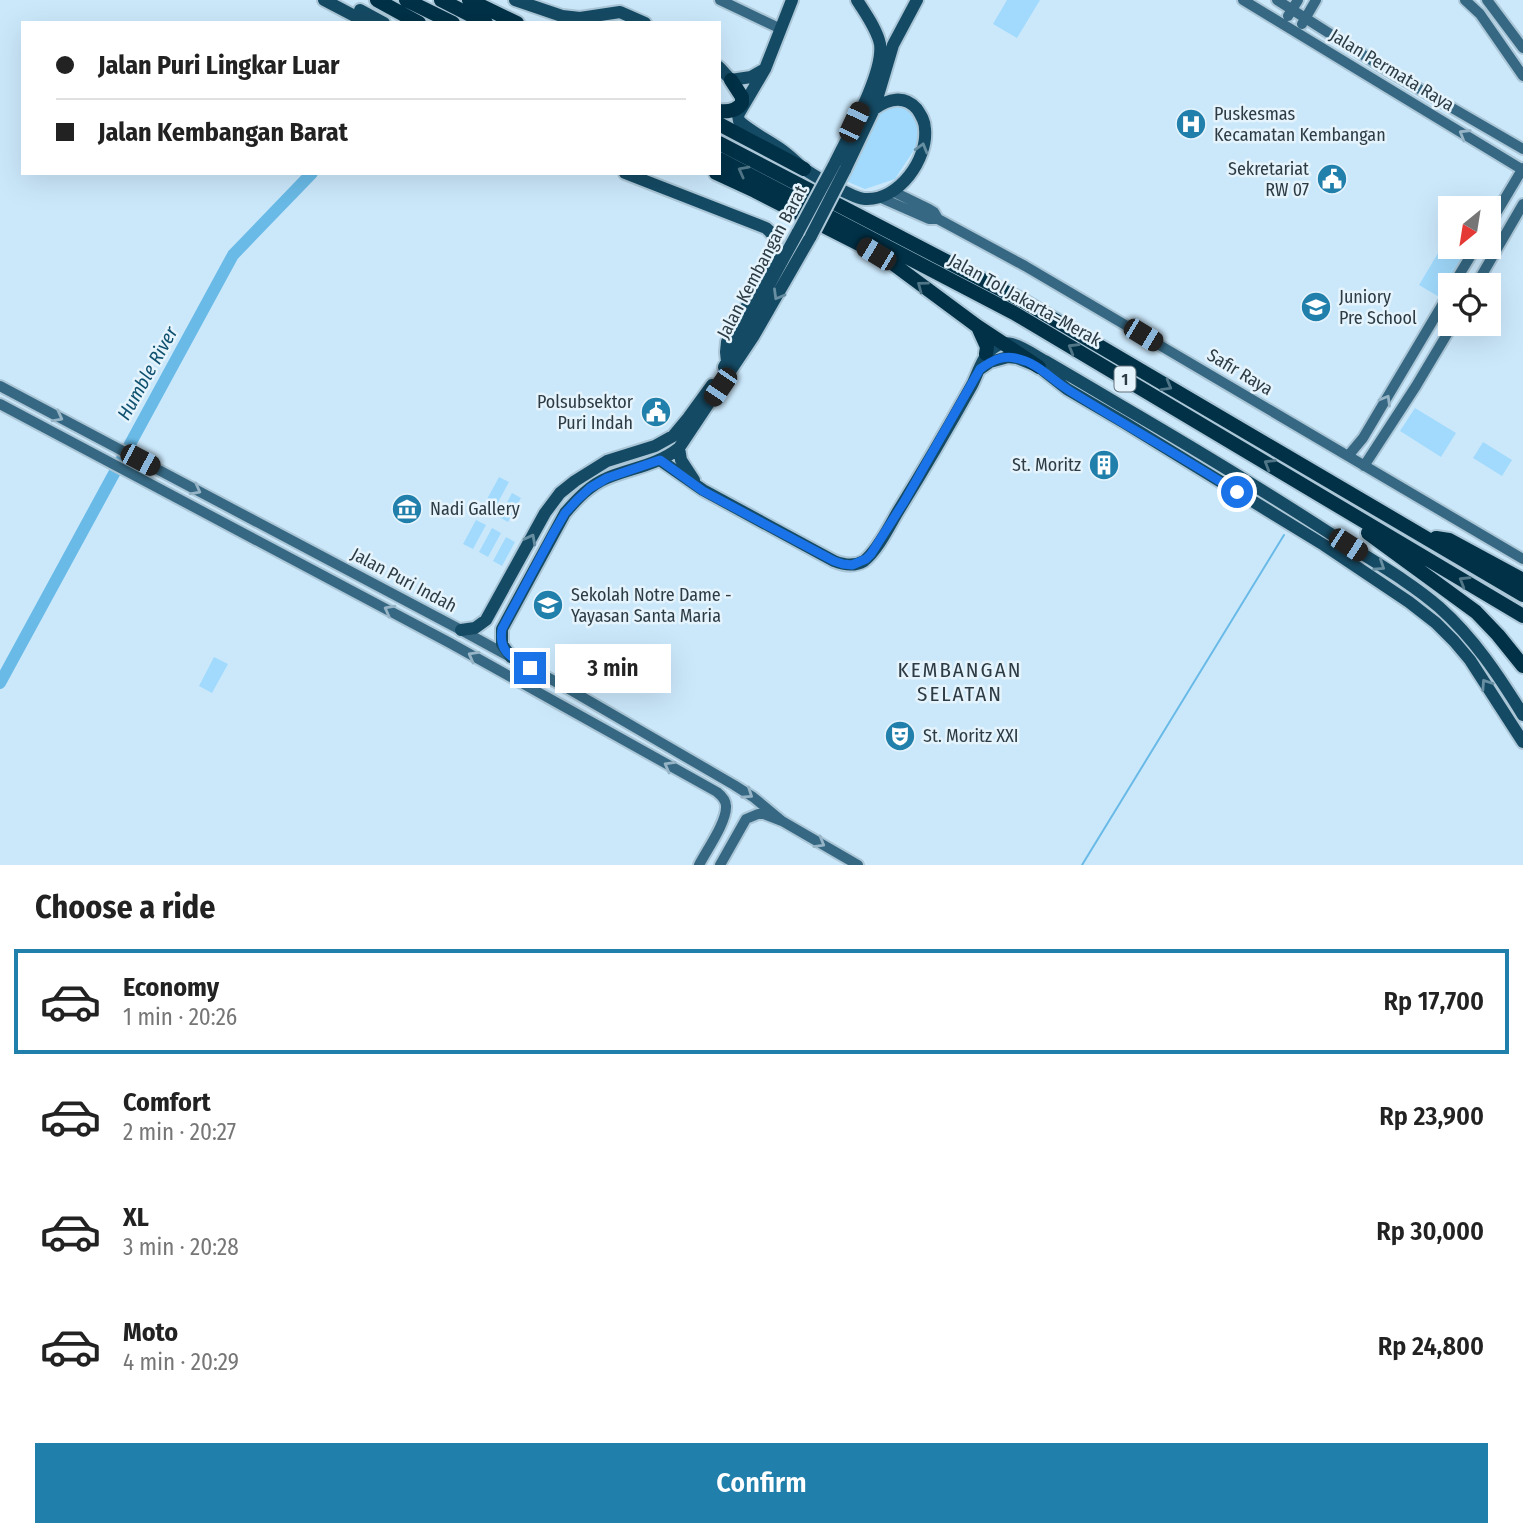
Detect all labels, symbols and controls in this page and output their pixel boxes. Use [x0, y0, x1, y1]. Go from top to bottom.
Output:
street label: Jalan Permata Raya [1326, 24, 1458, 116]
text: Jalan Puri Lingkar Luar [98, 50, 340, 81]
car [836, 99, 873, 145]
place label: Puskesmas Kecamatan Kembangan [1214, 103, 1386, 146]
hospital icon: Puskesmas Kecamatan Kembangan [1174, 107, 1208, 141]
text: Jalan Kembangan Barat [98, 117, 348, 148]
one-way arrow [1458, 129, 1471, 142]
one-way arrow [913, 142, 928, 154]
place label: Sekretariat RW 07 [1228, 158, 1309, 201]
public building icon: Sekretariat RW 07 [1315, 162, 1349, 196]
one-way arrow [738, 166, 751, 180]
street label: Jalan Kembangan Barat [712, 182, 812, 342]
north arrow [1438, 196, 1502, 259]
map controls [1438, 196, 1501, 336]
car [853, 234, 900, 274]
street label: Jalan Tol Jakarta–Merak [945, 249, 1106, 351]
button: locate [1438, 273, 1501, 336]
one-way arrow [918, 281, 930, 294]
place label: Juniory Pre School [1339, 286, 1417, 329]
one-way arrow [773, 288, 786, 301]
school or university icon: Juniory Pre School [1299, 290, 1333, 324]
car [1120, 315, 1167, 355]
water label: Humble River [112, 321, 183, 424]
one-way arrow [1068, 344, 1081, 357]
street label: Safir Raya [1203, 344, 1277, 400]
car [700, 364, 741, 410]
road number: 1 [1114, 366, 1136, 392]
one-way arrow [1159, 378, 1172, 391]
place label: Polsubsektor Puri Indah [537, 391, 634, 434]
public building icon: Polsubsektor Puri Indah [639, 395, 673, 429]
one-way arrow [1377, 395, 1390, 408]
one-way arrow [51, 408, 63, 422]
car [117, 441, 164, 479]
building icon: St. Moritz [1087, 448, 1121, 482]
place label: St. Moritz [1012, 454, 1081, 476]
one-way arrow [1263, 460, 1276, 473]
route start [1221, 476, 1253, 508]
one-way arrow [188, 482, 201, 495]
museum icon: Nadi Gallery [390, 492, 424, 526]
place label: Nadi Gallery [430, 498, 520, 520]
car [1325, 525, 1372, 565]
one-way arrow [523, 533, 536, 546]
street label: Jalan Puri Indah [347, 543, 461, 617]
one-way arrow [1373, 558, 1386, 571]
one-way arrow [1459, 576, 1472, 589]
place label: Sekolah Notre Dame - Yayasan Santa Maria [571, 584, 732, 627]
school or university icon: Sekolah Notre Dame - Yayasan Santa Maria [531, 588, 565, 622]
one-way arrow [384, 605, 397, 619]
callout: 3 min [554, 644, 670, 692]
one-way arrow [468, 651, 480, 664]
route end [514, 652, 546, 684]
text: 3 min [587, 654, 639, 682]
district label: KEMBANGAN SELATAN [898, 657, 1022, 707]
one-way arrow [1481, 679, 1494, 692]
theatre icon: St. Moritz XXI [883, 719, 917, 753]
place label: St. Moritz XXI [923, 725, 1019, 747]
one-way arrow [664, 761, 676, 774]
one-way arrow [740, 785, 753, 798]
one-way arrow [813, 835, 825, 848]
text: Choose a ride [35, 888, 216, 926]
icon: car [39, 970, 102, 1033]
text: Economy [123, 972, 219, 1003]
text: Rp 17,700 [1384, 986, 1484, 1017]
text: 1 min · 20:26 [123, 1003, 237, 1031]
icon: car [39, 1085, 102, 1148]
text: Comfort [123, 1087, 211, 1118]
text: Rp 23,900 [1379, 1101, 1484, 1132]
text: 2 min · 20:27 [123, 1118, 236, 1146]
icon: car [39, 1200, 102, 1263]
text: XL [123, 1202, 149, 1233]
text: Rp 30,000 [1376, 1216, 1484, 1247]
text: 3 min · 20:28 [123, 1233, 239, 1261]
icon: car [39, 1315, 102, 1378]
text: Moto [123, 1317, 178, 1348]
text: Rp 24,800 [1378, 1331, 1484, 1362]
text: 4 min · 20:29 [123, 1348, 239, 1376]
button: Confirm [35, 1443, 1488, 1523]

